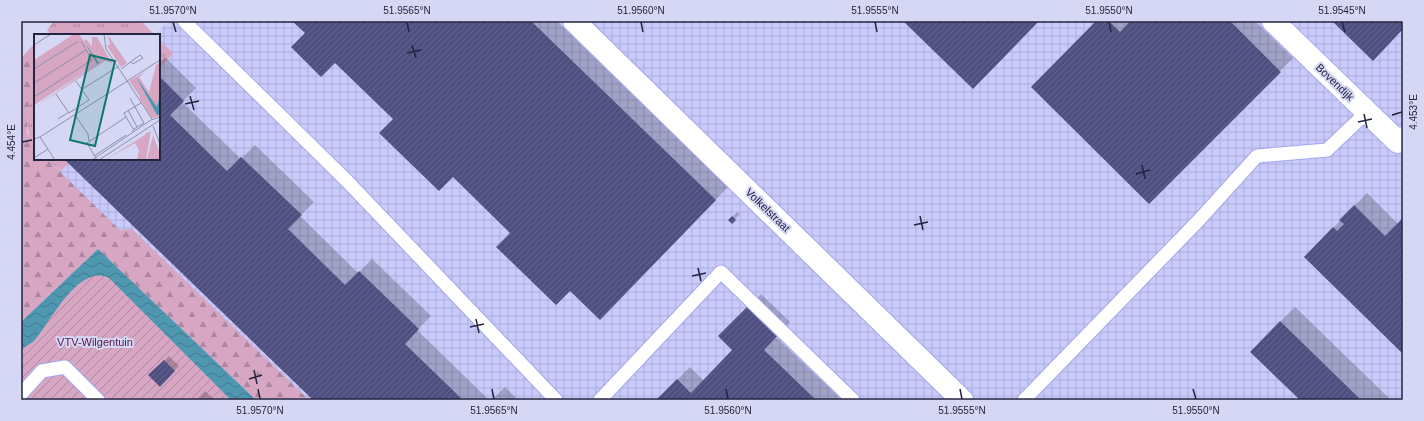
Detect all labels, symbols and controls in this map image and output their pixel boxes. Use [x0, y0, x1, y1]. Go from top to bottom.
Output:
text: 51.9570°N [149, 5, 197, 16]
text: 51.9565°N [383, 5, 431, 16]
text: 51.9560°N [617, 5, 665, 16]
text: 51.9555°N [851, 5, 899, 16]
text: 51.9550°N [1085, 5, 1133, 16]
text: 51.9545°N [1318, 5, 1366, 16]
inset map [34, 34, 160, 160]
street label: Bovendijk [1314, 61, 1357, 103]
text: 4.453°E [1408, 94, 1419, 130]
text: 4.454°E [6, 124, 17, 160]
street label: Volkelstraat [743, 186, 793, 234]
park label: VTV-Wilgentuin [57, 336, 133, 348]
text: 51.9570°N [236, 405, 284, 416]
text: 51.9565°N [470, 405, 518, 416]
text: 51.9560°N [704, 405, 752, 416]
text: 51.9555°N [938, 405, 986, 416]
text: 51.9550°N [1172, 405, 1220, 416]

